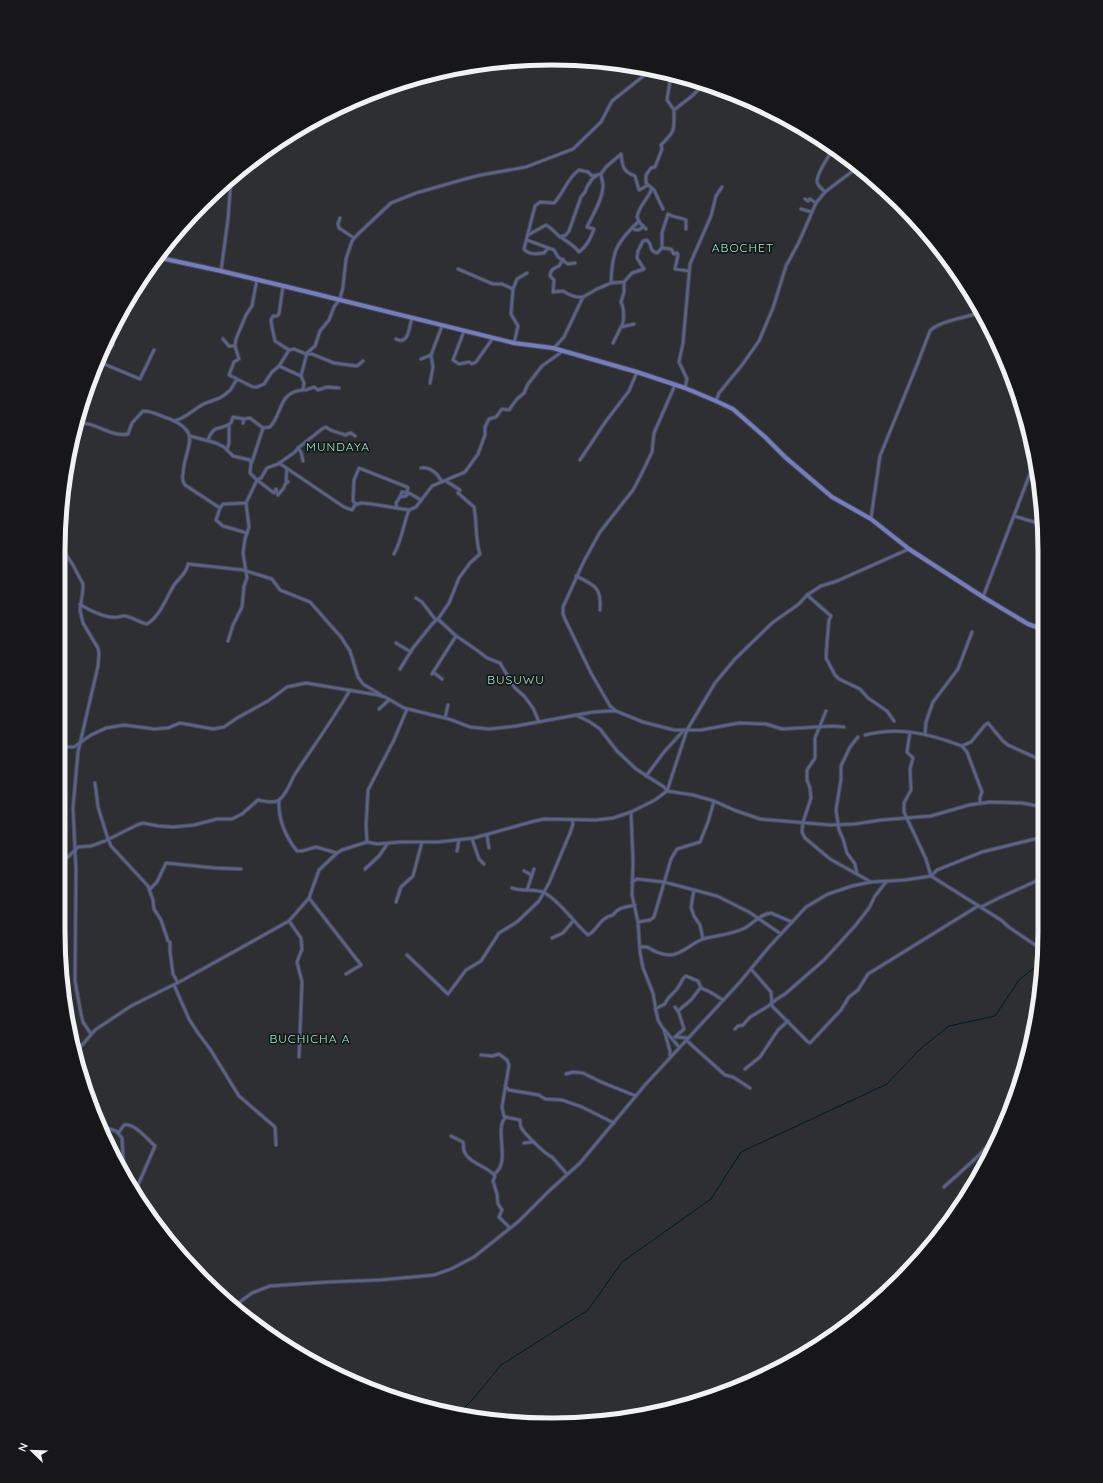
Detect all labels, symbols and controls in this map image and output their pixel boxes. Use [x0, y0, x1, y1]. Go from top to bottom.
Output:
district label: ABOCHET [712, 240, 774, 255]
district label: MUNDAYA [306, 439, 370, 454]
district label: BUSUWU [487, 672, 545, 687]
district label: BUCHICHA A [269, 1031, 351, 1046]
north arrow [12, 1431, 52, 1471]
text: N [15, 1441, 31, 1454]

